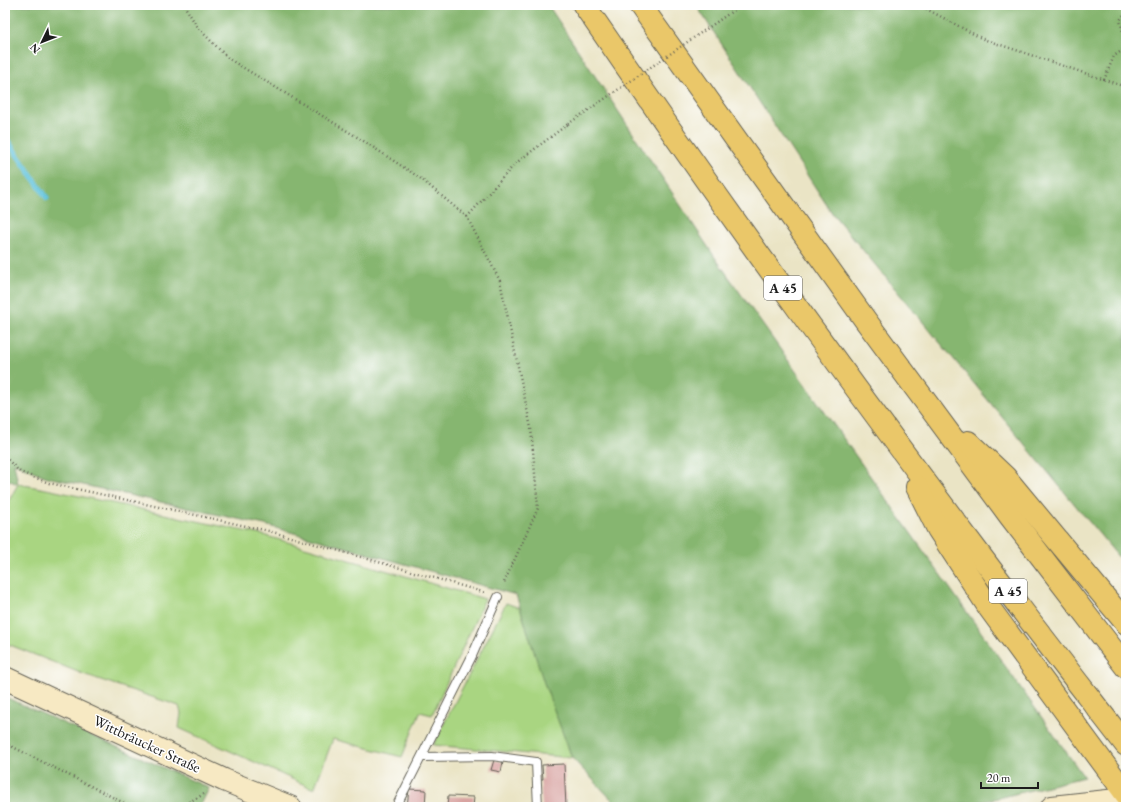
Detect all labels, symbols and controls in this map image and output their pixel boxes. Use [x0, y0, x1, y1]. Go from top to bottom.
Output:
north arrow [22, 22, 62, 62]
text: N [26, 41, 43, 57]
road number: A 45 [764, 276, 802, 300]
road number: A 45 [989, 579, 1027, 603]
street label: Wittbräucker Straße [91, 710, 204, 777]
scale bar [981, 764, 1038, 790]
text: 20 m [987, 770, 1011, 786]

